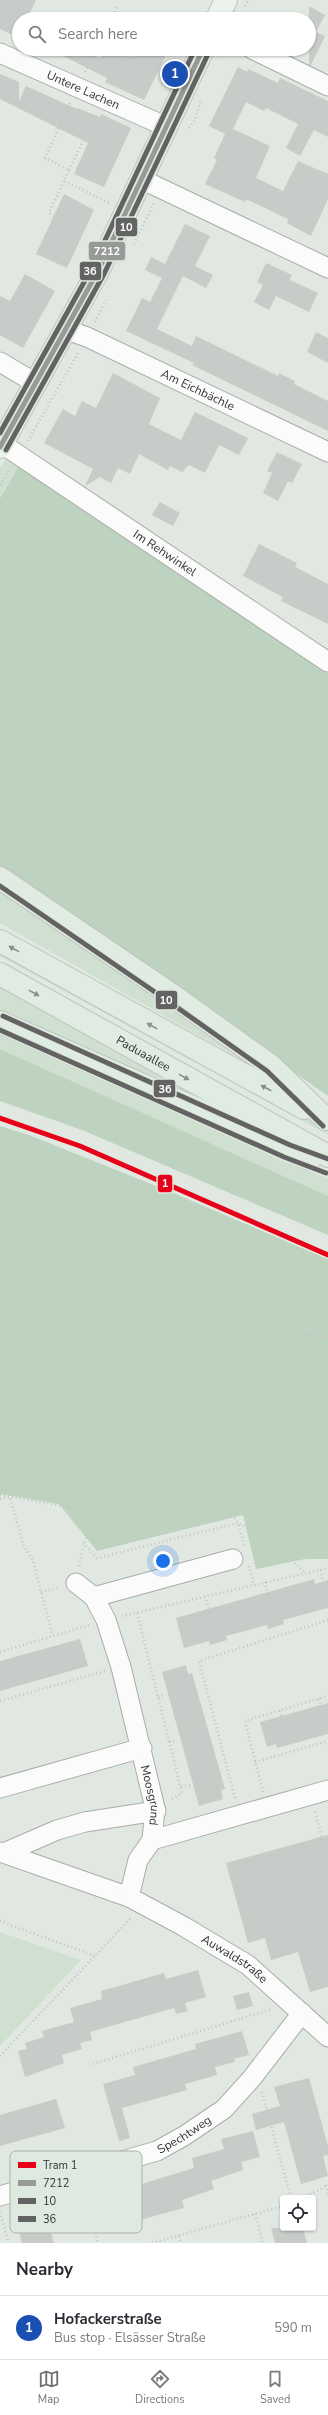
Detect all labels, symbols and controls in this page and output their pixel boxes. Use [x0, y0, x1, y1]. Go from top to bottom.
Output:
search box [12, 12, 316, 56]
icon: search [26, 23, 48, 45]
text: Search here [58, 24, 138, 44]
pin: 1 [162, 59, 188, 89]
street label: Untere Lachen [44, 67, 122, 113]
line badge: 10 [115, 217, 138, 237]
text: 10 [119, 220, 133, 235]
line badge: 7212 [88, 241, 126, 261]
text: 7212 [94, 244, 121, 259]
line badge: 36 [79, 261, 102, 281]
text: 36 [83, 264, 97, 279]
street label: Am Eichbächle [158, 365, 237, 414]
street label: Im Rehwinkel [130, 526, 200, 580]
one-way arrow [8, 946, 20, 953]
one-way arrow [28, 989, 40, 996]
line badge: 10 [155, 990, 178, 1010]
text: 10 [159, 993, 173, 1008]
one-way arrow [146, 1023, 158, 1030]
street label: Paduaallee [113, 1032, 174, 1075]
one-way arrow [178, 1073, 190, 1080]
line badge: 36 [153, 1079, 176, 1098]
text: 36 [158, 1082, 172, 1097]
one-way arrow [261, 1085, 272, 1091]
line badge: 1 [157, 1174, 173, 1193]
text: 1 [162, 1176, 168, 1191]
your location [153, 1551, 173, 1571]
street label: Moosgrund [137, 1764, 163, 1826]
street label: Auwaldstraße [198, 1931, 271, 1987]
street label: Spechtweg [154, 2112, 214, 2157]
legend [10, 2151, 142, 2233]
text: Tram 1 [43, 2158, 77, 2173]
text: 7212 [43, 2176, 69, 2191]
text: 10 [43, 2194, 57, 2209]
map controls [280, 2195, 316, 2231]
button: locate [280, 2195, 316, 2231]
text: 36 [43, 2212, 57, 2227]
text: Nearby [16, 2258, 73, 2281]
text: Hofackerstraße [54, 2309, 162, 2329]
text: 1 [25, 2319, 33, 2337]
text: 590 m [274, 2319, 312, 2337]
text: Bus stop · Elsässer Straße [54, 2329, 206, 2347]
tab: Map [38, 2368, 60, 2407]
tab: Directions [135, 2368, 185, 2407]
tab: Saved [260, 2368, 290, 2407]

